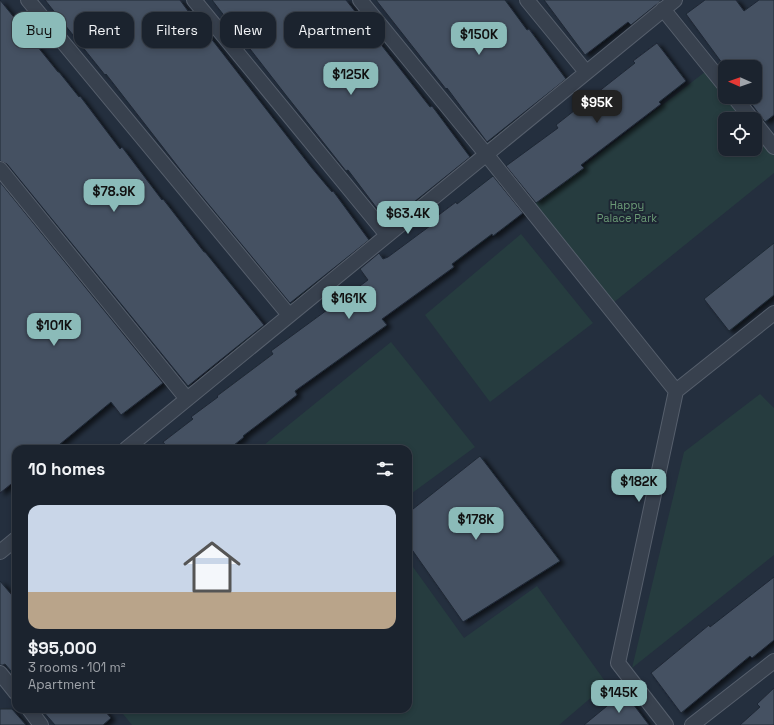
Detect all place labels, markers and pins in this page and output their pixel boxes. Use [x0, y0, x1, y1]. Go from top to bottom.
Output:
pin: $150K [451, 22, 507, 56]
pin: $125K [323, 62, 379, 96]
pin: $95K [573, 90, 621, 124]
pin: $78.9K [81, 179, 147, 213]
pin: $63.4K [375, 201, 441, 235]
pin: $161K [321, 286, 377, 320]
pin: $101K [26, 313, 82, 347]
pin: $182K [611, 469, 667, 503]
pin: $178K [448, 507, 504, 541]
pin: $145K [591, 680, 647, 714]

